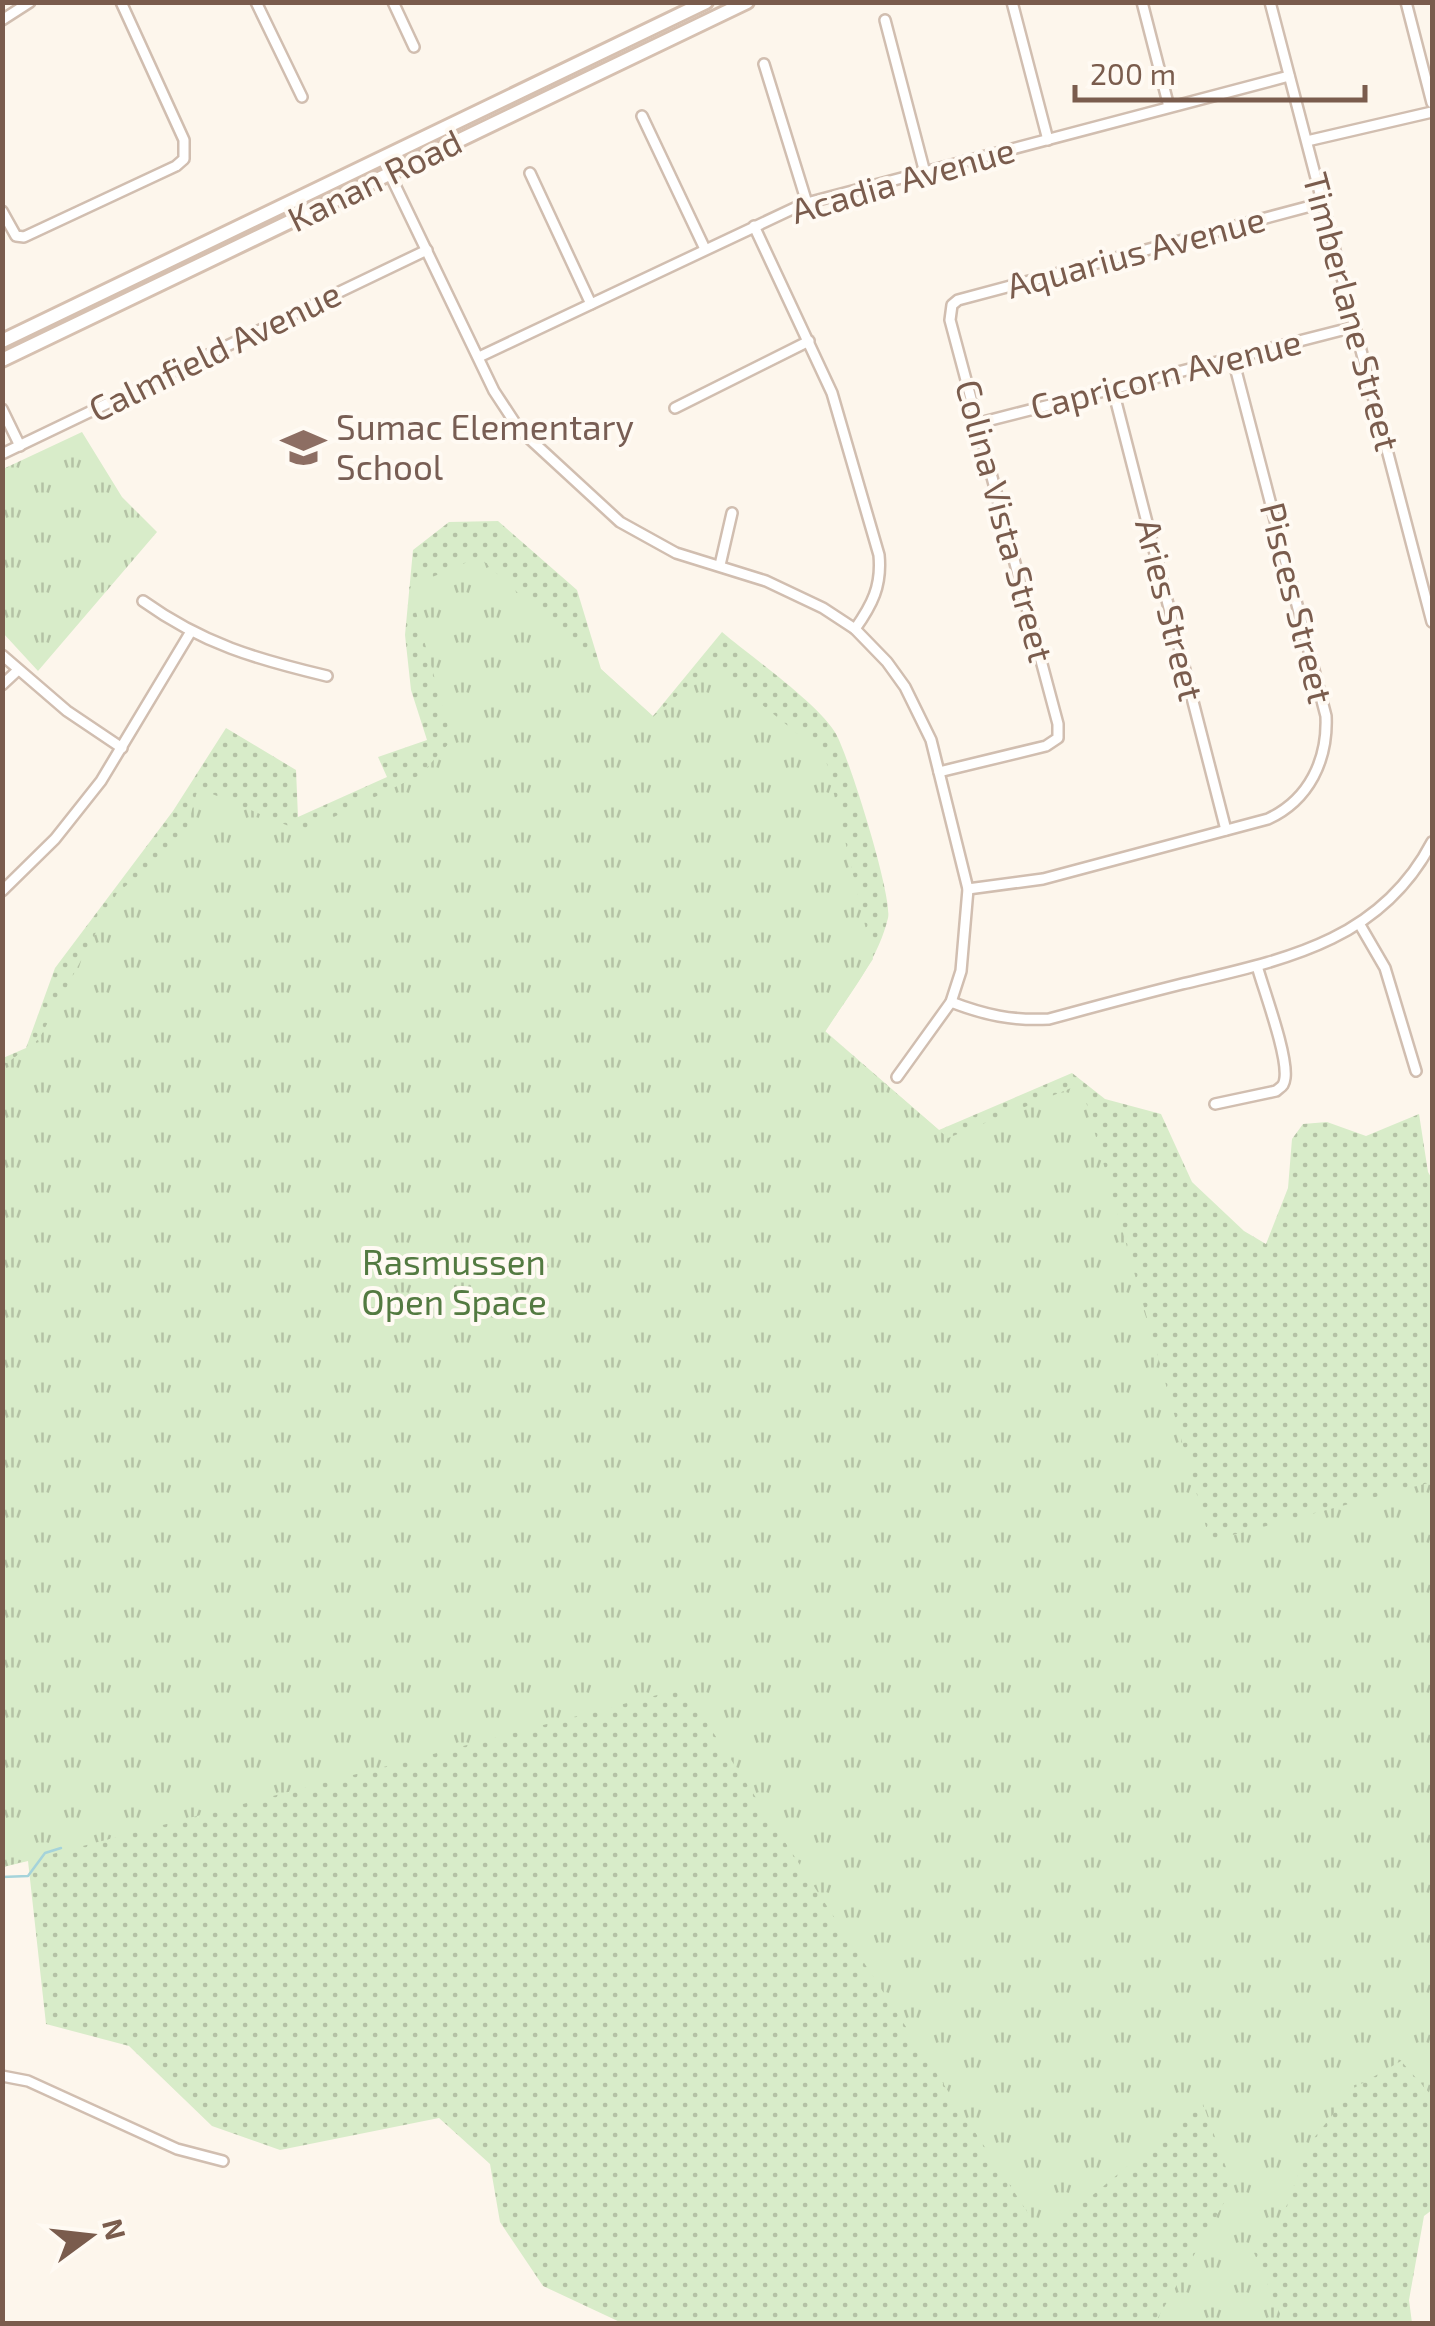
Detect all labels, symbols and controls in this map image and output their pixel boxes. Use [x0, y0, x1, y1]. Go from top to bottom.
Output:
scale bar [1075, 40, 1365, 102]
text: 200 m [1090, 55, 1176, 91]
street label: Kanan Road [280, 119, 468, 239]
street label: Acadia Avenue [786, 127, 1019, 231]
street label: Timberlane Street [1296, 168, 1410, 455]
street label: Aquarius Avenue [1002, 196, 1269, 306]
street label: Calmfield Avenue [81, 271, 347, 429]
street label: Capricorn Avenue [1026, 319, 1305, 427]
street label: Colina Vista Street [948, 375, 1064, 666]
place label: Sumac Elementary School [336, 405, 634, 487]
school or university icon: Sumac Elementary School [279, 424, 327, 472]
street label: Pisces Street [1253, 498, 1343, 707]
street label: Aries Street [1128, 514, 1214, 705]
park label: Rasmussen Open Space [361, 1240, 547, 1322]
north arrow [40, 2186, 140, 2286]
text: N [96, 2215, 134, 2243]

